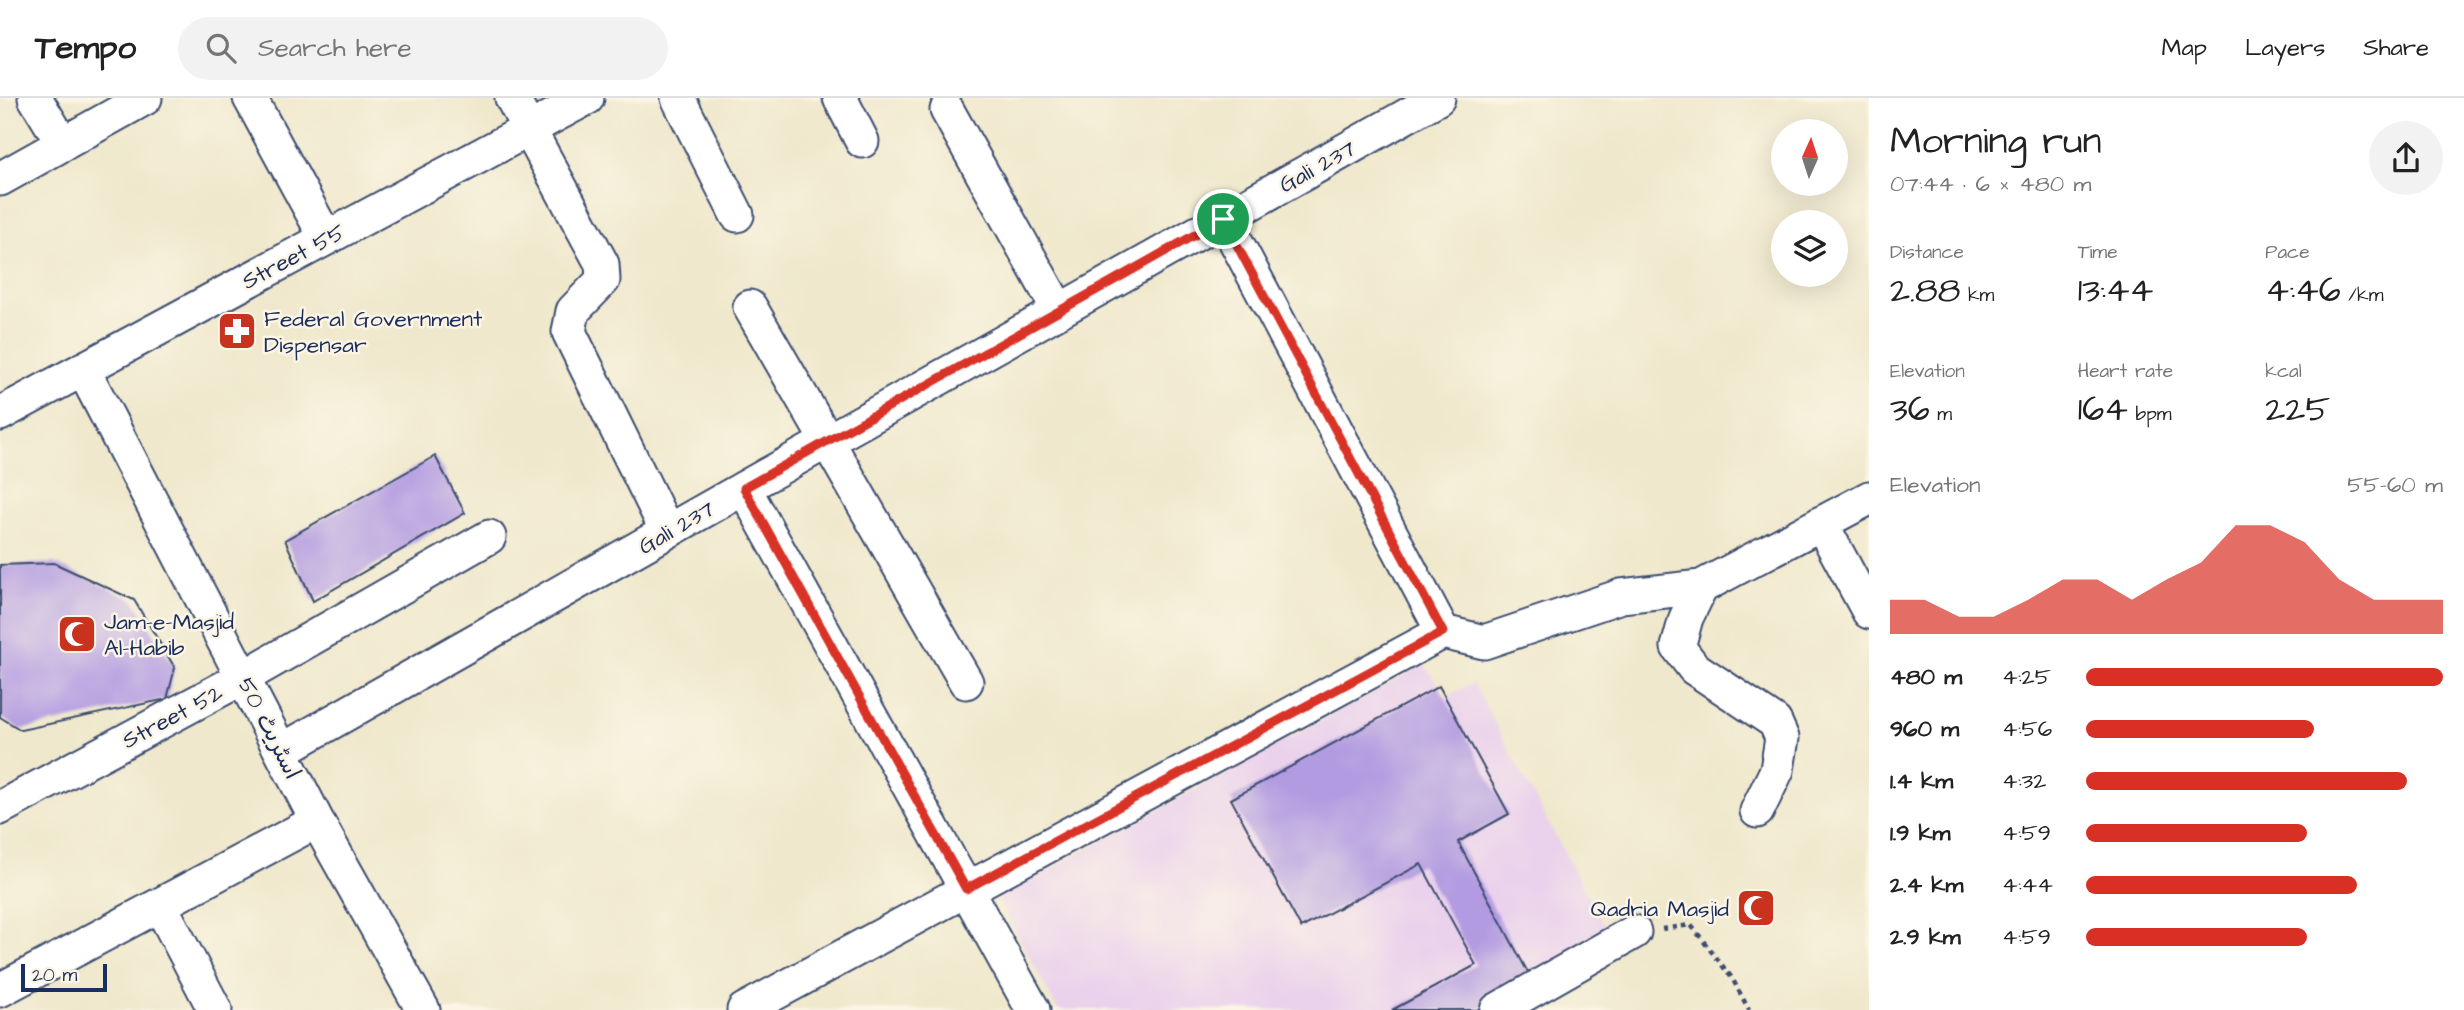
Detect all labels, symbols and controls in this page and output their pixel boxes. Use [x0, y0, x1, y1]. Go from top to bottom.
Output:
search box [178, 17, 668, 80]
text: Tempo [35, 25, 136, 71]
icon: search [202, 29, 240, 67]
text: Search here [258, 30, 411, 66]
text: Map [2162, 31, 2207, 65]
text: Layers [2245, 31, 2325, 65]
text: Share [2363, 31, 2429, 65]
text: Morning run [1890, 116, 2102, 168]
north arrow [1771, 119, 1848, 196]
map controls [1771, 119, 1848, 287]
button: share [2369, 121, 2443, 195]
street label: Gali 237 [1273, 133, 1362, 201]
text: 07:44 · 6 × 480 m [1890, 168, 2091, 200]
pin [1193, 189, 1253, 249]
icon: arrive [1204, 200, 1242, 238]
button: layers [1771, 210, 1848, 287]
street label: Street 55 [236, 216, 351, 297]
text: Distance [1890, 239, 1964, 266]
text: Time [2078, 239, 2117, 266]
text: Pace [2265, 239, 2309, 266]
text: 2.88 [1890, 266, 1960, 315]
text: 13:44 [2078, 266, 2153, 315]
text: 4:46 [2265, 266, 2341, 315]
text: km [1960, 282, 1994, 309]
text: /km [2341, 282, 2383, 309]
place label: Federal Government Dispensar [264, 303, 483, 361]
pharmacy icon: Federal Government Dispensar [216, 310, 258, 352]
text: Elevation [1890, 358, 1965, 385]
text: Heart rate [2078, 358, 2173, 385]
text: kcal [2265, 358, 2302, 385]
text: 36 [1890, 385, 1930, 434]
text: 164 [2078, 385, 2128, 434]
text: 225 [2265, 385, 2330, 434]
text: m [1930, 401, 1952, 428]
text: bpm [2128, 401, 2172, 428]
text: Elevation [1890, 469, 1981, 501]
text: 55–60 m [2347, 469, 2443, 501]
street label: Gali 237 [633, 493, 720, 562]
place label: Jam-e-Masjid Al-Habib [104, 606, 234, 664]
mosque icon: Jam-e-Masjid Al-Habib [56, 613, 98, 655]
text: 480 m [1890, 661, 1962, 693]
text: 4:25 [2002, 661, 2051, 693]
street label: اسٹریٹ 50 [230, 672, 308, 785]
street label: Street 52 [117, 677, 228, 757]
text: 960 m [1890, 713, 1959, 745]
text: 4:56 [2002, 713, 2052, 745]
text: 1.4 km [1890, 765, 1953, 797]
text: 4:32 [2002, 765, 2046, 797]
text: 1.9 km [1890, 817, 1951, 849]
text: 4:59 [2002, 817, 2051, 849]
text: 2.4 km [1890, 869, 1963, 901]
text: 4:44 [2002, 869, 2053, 901]
mosque icon: Qadria Masjid [1735, 887, 1777, 929]
place label: Qadria Masjid [1590, 893, 1729, 925]
text: 2.9 km [1890, 921, 1961, 953]
text: 4:59 [2002, 921, 2051, 953]
scale bar [21, 961, 107, 993]
text: 20 m [32, 962, 77, 989]

